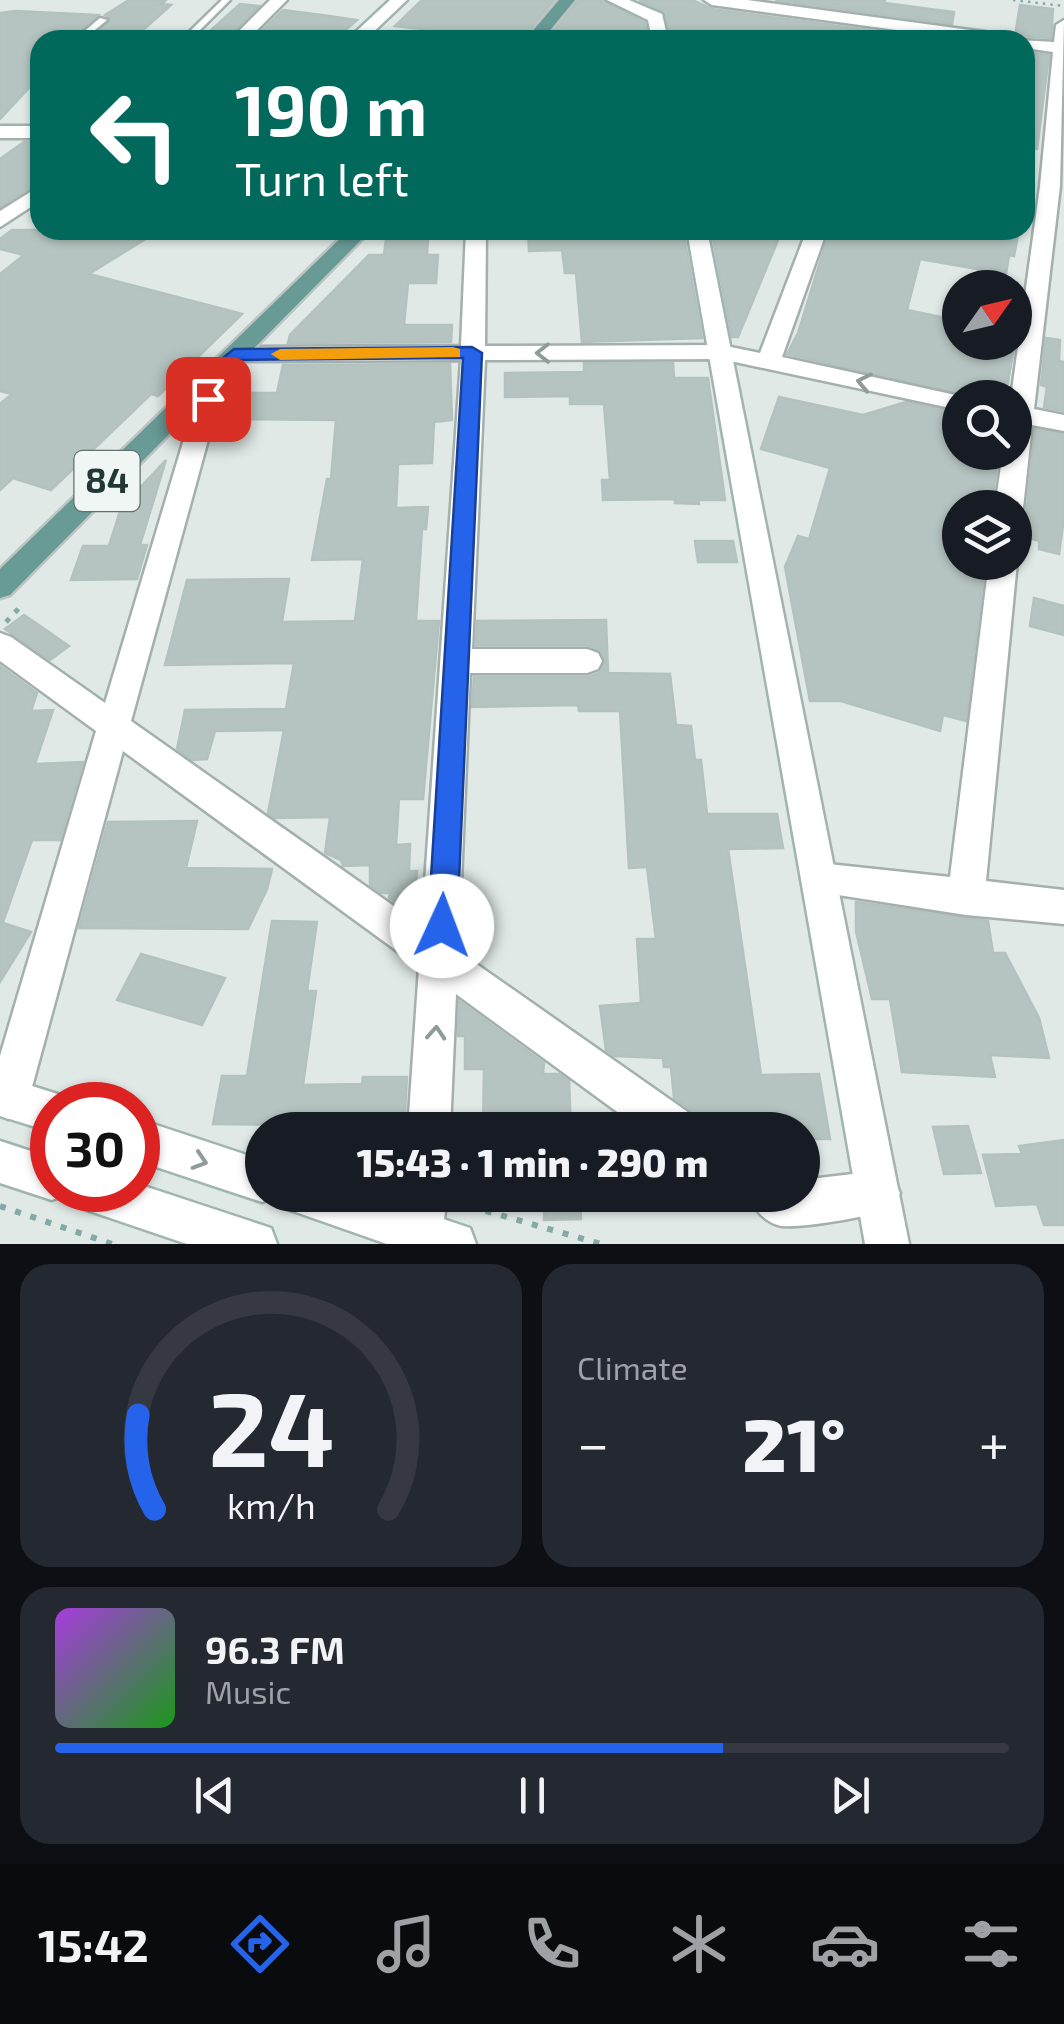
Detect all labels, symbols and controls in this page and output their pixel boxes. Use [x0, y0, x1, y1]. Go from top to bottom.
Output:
text: 190 m [235, 66, 428, 150]
icon: left [70, 70, 200, 200]
text: Turn left [235, 151, 409, 205]
north arrow [942, 270, 1032, 360]
map controls [942, 270, 1032, 580]
one-way arrow [534, 342, 550, 363]
pin [166, 357, 251, 442]
icon: arrive [181, 372, 236, 427]
one-way arrow [856, 373, 873, 394]
button: search [942, 380, 1032, 470]
road number: 84 [74, 451, 140, 511]
button: layers [942, 490, 1032, 580]
position arrow [390, 874, 494, 978]
one-way arrow [425, 1024, 446, 1040]
speed limit sign: 30 [30, 1082, 160, 1212]
text: 15:43 · 1 min · 290 m [357, 1139, 708, 1185]
one-way arrow [191, 1149, 208, 1169]
text: Climate [577, 1348, 688, 1386]
text: 24 [208, 1363, 334, 1488]
text: 21° [742, 1397, 846, 1487]
text: − [577, 1409, 609, 1475]
text: + [979, 1409, 1009, 1475]
text: km/h [227, 1483, 315, 1526]
text: 96.3 FM [205, 1626, 345, 1672]
text: Music [205, 1672, 291, 1710]
icon: previous [187, 1768, 242, 1823]
icon: pause [505, 1768, 560, 1823]
icon: next [823, 1768, 878, 1823]
icon: directions [225, 1909, 295, 1979]
icon: music [371, 1909, 441, 1979]
icon: phone [517, 1909, 587, 1979]
icon: climate [664, 1909, 734, 1979]
icon: car [810, 1909, 880, 1979]
icon: filters [956, 1909, 1026, 1979]
text: 15:42 [38, 1917, 149, 1971]

